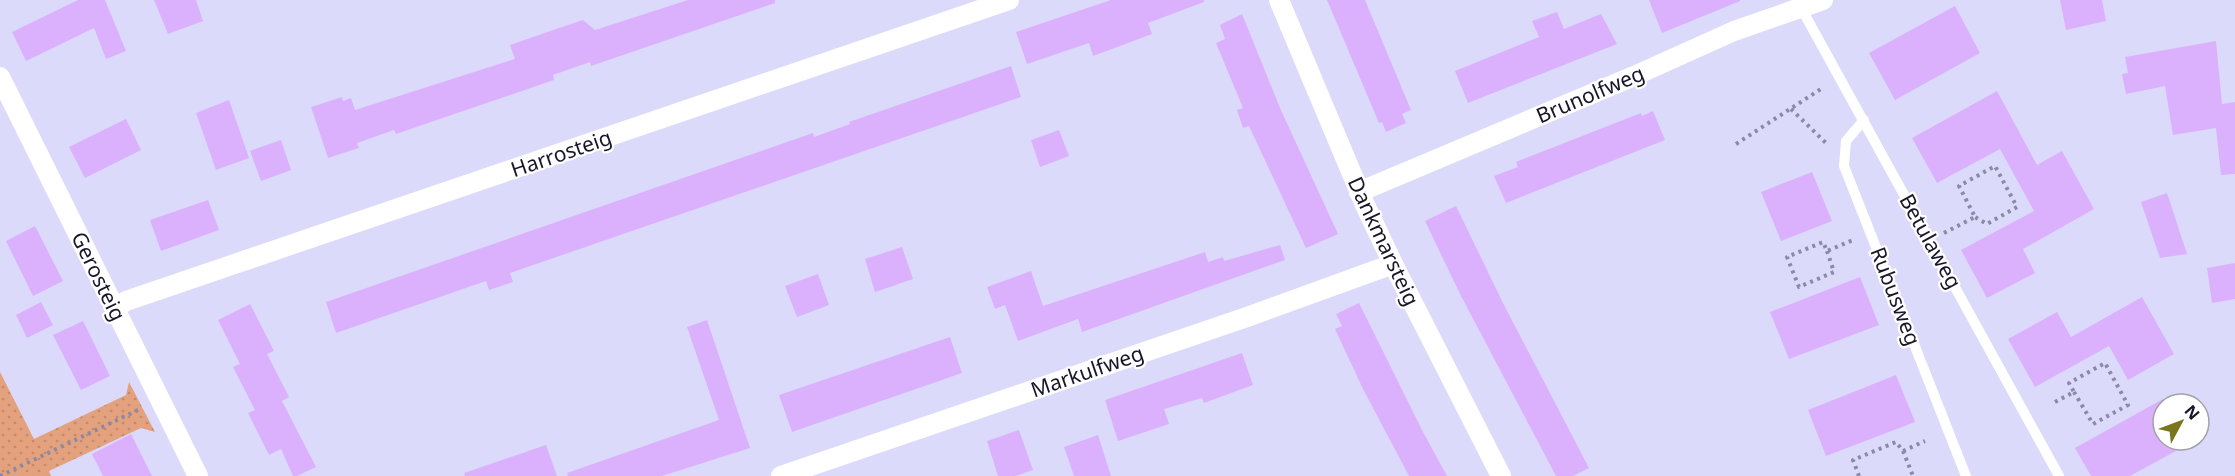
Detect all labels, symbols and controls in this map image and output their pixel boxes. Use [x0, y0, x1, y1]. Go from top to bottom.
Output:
street label: Brunolfweg [1532, 59, 1648, 129]
street label: Harrosteig [507, 123, 615, 183]
street label: Dankmarsteig [1342, 172, 1426, 310]
street label: Betulaweg [1893, 189, 1969, 293]
street label: Gerosteig [65, 227, 133, 325]
street label: Rubusweg [1864, 243, 1928, 349]
street label: Markulfweg [1027, 339, 1147, 403]
north arrow [2151, 392, 2211, 452]
text: N [2180, 400, 2205, 424]

